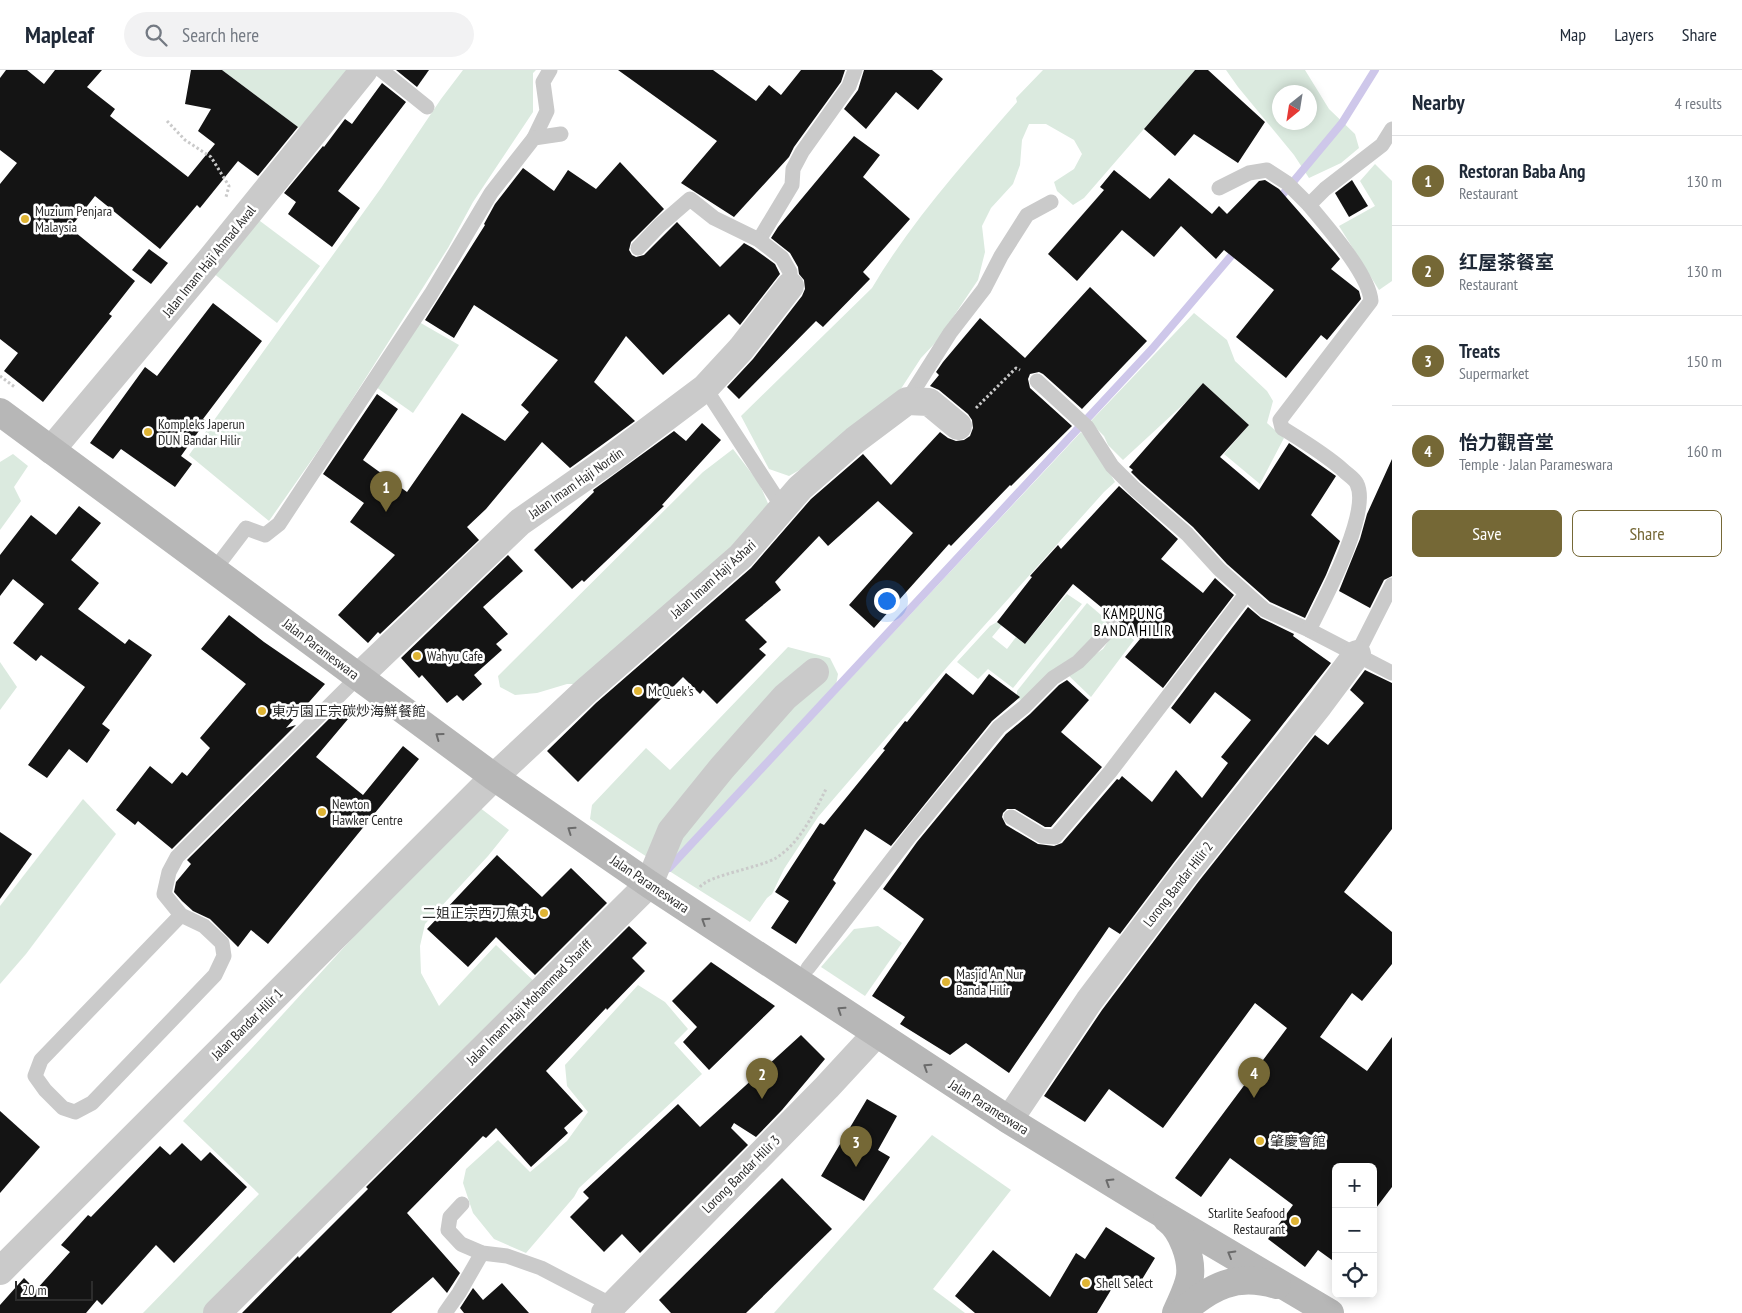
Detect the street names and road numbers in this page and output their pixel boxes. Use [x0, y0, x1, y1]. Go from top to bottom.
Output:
street label: Jalan Imam Haji Ahmad Awal [158, 201, 260, 321]
street label: Jalan Imam Haji Nordin [524, 444, 627, 523]
street label: Jalan Imam Haji Ashari [666, 536, 759, 623]
street label: Jalan Parameswara [279, 614, 363, 684]
street label: Lorong Bandar Hilir 2 [1139, 838, 1217, 930]
street label: Jalan Parameswara [606, 851, 693, 917]
street label: Jalan Imam Haji Mohammad Shariff [462, 935, 596, 1069]
street label: Jalan Bandar Hilir 1 [207, 985, 286, 1064]
street label: Jalan Parameswara [945, 1075, 1032, 1139]
street label: Lorong Bandar Hilir 3 [698, 1131, 784, 1217]

